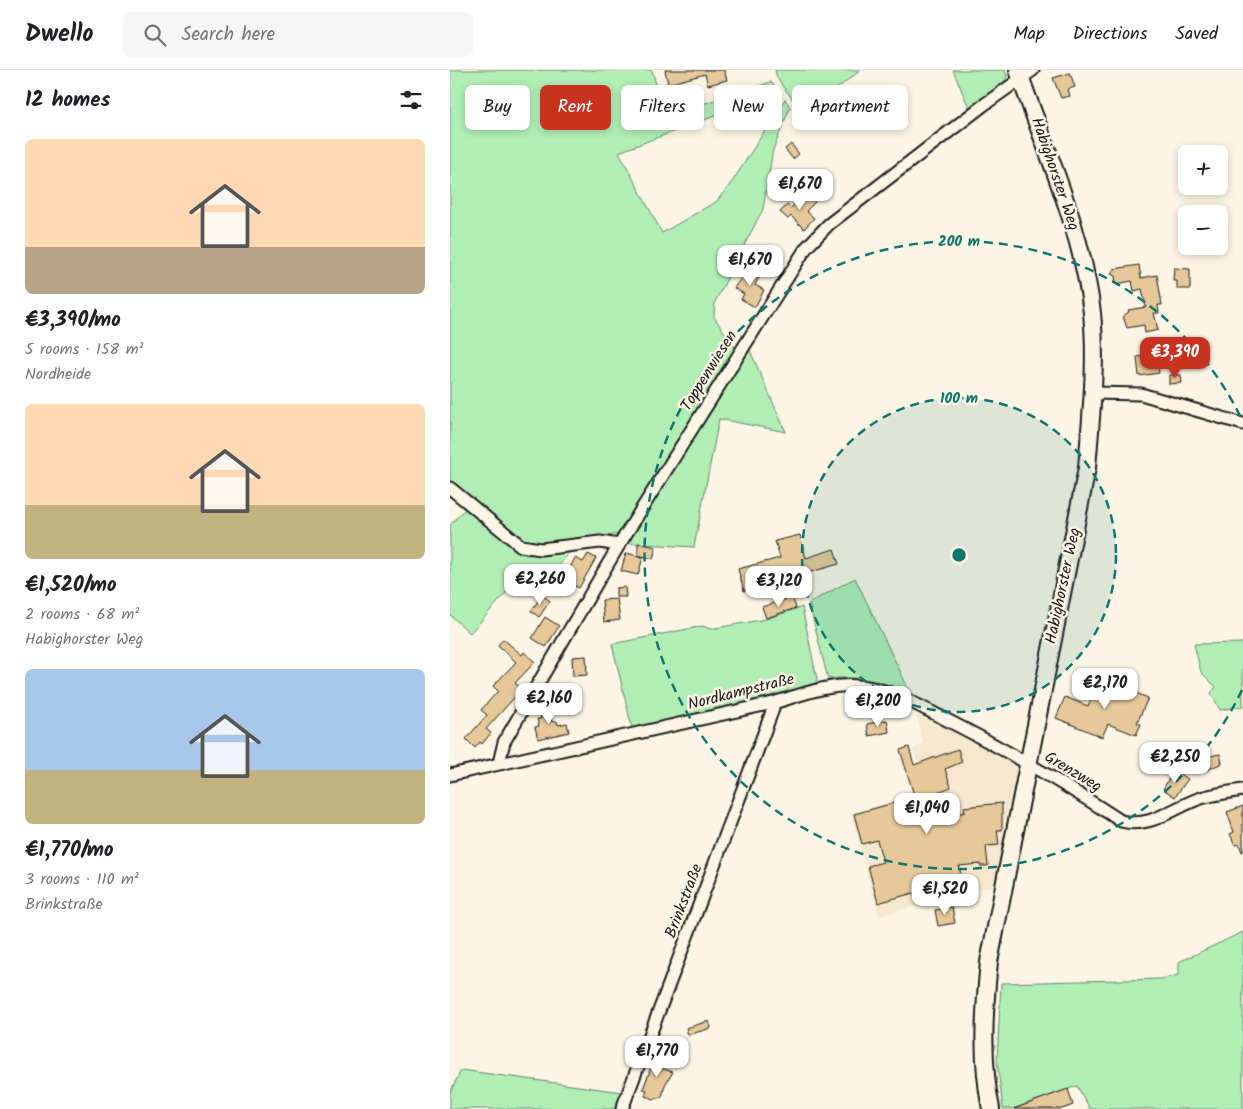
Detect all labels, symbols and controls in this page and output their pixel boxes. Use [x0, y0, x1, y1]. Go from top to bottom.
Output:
search box [123, 12, 473, 57]
text: Dwello [25, 15, 93, 54]
text: Search here [181, 20, 275, 50]
text: Map [1013, 20, 1045, 49]
text: Directions [1073, 20, 1147, 49]
text: Saved [1175, 20, 1218, 49]
icon: search [141, 21, 169, 49]
text: 12 homes [25, 84, 110, 117]
chip: Buy [465, 85, 530, 130]
chip: Rent [540, 85, 611, 130]
chip: Filters [621, 85, 704, 130]
chip: New [714, 85, 782, 130]
chip: Apartment [792, 85, 908, 130]
icon: filters [397, 86, 425, 114]
street label: Habighorster Weg [1024, 114, 1086, 234]
map controls [1178, 145, 1228, 255]
button: + [1178, 145, 1228, 195]
pin: €1,670 [759, 168, 841, 211]
icon: home [180, 171, 270, 261]
text: €1,670 [778, 172, 822, 197]
button: − [1178, 205, 1228, 255]
text: 200 m [938, 230, 980, 254]
pin: €1,670 [709, 244, 791, 287]
text: €1,670 [728, 248, 772, 273]
text: €3,390/mo [25, 304, 121, 337]
street label: Toppenwiesen [674, 326, 744, 416]
pin: €3,390 [1134, 336, 1216, 379]
text: 5 rooms · 158 m² [25, 337, 143, 362]
text: €3,390 [1151, 340, 1199, 365]
text: Nordheide [25, 362, 91, 387]
text: 100 m [940, 387, 978, 411]
icon: home [180, 436, 270, 526]
street label: Habighorster Weg [1038, 525, 1088, 647]
centre of rings [950, 546, 968, 564]
pin: €2,260 [499, 564, 581, 606]
pin: €3,120 [738, 566, 820, 608]
text: €2,260 [515, 567, 565, 592]
text: €1,520/mo [25, 569, 117, 602]
text: €3,120 [756, 569, 802, 594]
text: 2 rooms · 68 m² [25, 602, 139, 627]
text: Habighorster Weg [25, 627, 143, 652]
street label: Nordkampstraße [685, 667, 797, 717]
pin: €2,170 [1064, 668, 1146, 710]
text: €2,170 [1083, 671, 1127, 696]
pin: €2,160 [508, 682, 590, 725]
text: €2,160 [526, 686, 572, 711]
pin: €1,200 [837, 686, 919, 728]
text: €1,200 [856, 689, 900, 714]
icon: home [180, 701, 270, 791]
pin: €2,250 [1134, 742, 1216, 784]
street label: Grenzweg [1039, 745, 1107, 799]
text: €2,250 [1150, 745, 1200, 770]
pin: €1,040 [886, 792, 968, 835]
text: €1,040 [905, 796, 949, 821]
text: €1,770/mo [25, 834, 113, 867]
street label: Brinkstraße [658, 860, 710, 942]
text: 3 rooms · 110 m² [25, 867, 139, 892]
pin: €1,520 [904, 874, 986, 916]
text: €1,520 [923, 877, 967, 902]
text: Brinkstraße [25, 892, 103, 917]
pin: €1,770 [616, 1036, 698, 1078]
text: €1,770 [636, 1039, 678, 1064]

